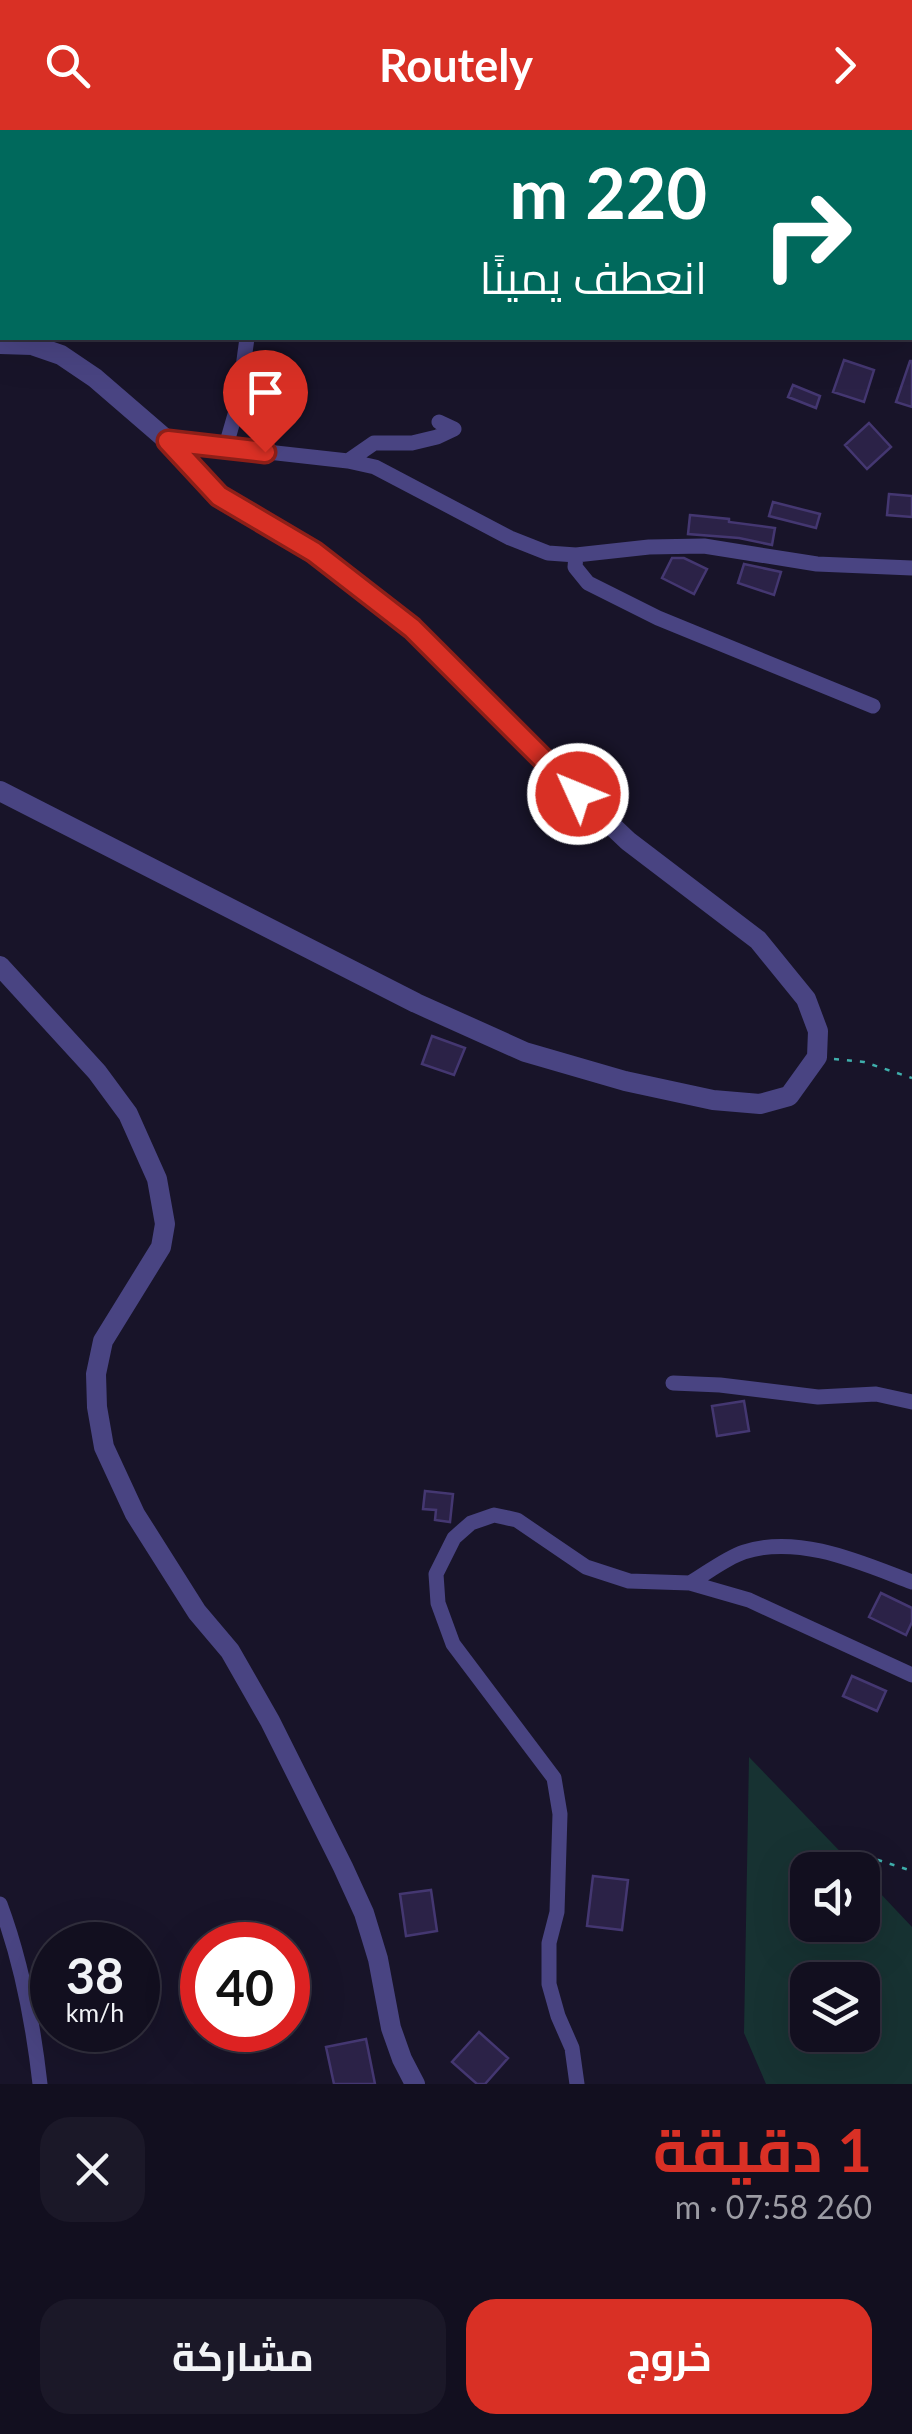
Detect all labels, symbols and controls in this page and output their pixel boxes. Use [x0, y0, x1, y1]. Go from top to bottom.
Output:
icon: search [40, 38, 95, 93]
text: Routely [379, 38, 533, 92]
icon: forward [817, 38, 872, 93]
text: 220 m [510, 150, 707, 234]
icon: right [742, 170, 872, 300]
text: انعطف يمينًا [479, 250, 707, 304]
pin [223, 350, 308, 453]
icon: arrive [238, 365, 293, 420]
position arrow [526, 742, 630, 846]
map controls [790, 1852, 880, 2052]
button: sound [790, 1852, 880, 1942]
speed limit sign: 40 [180, 1922, 310, 2052]
text: 38 [66, 1945, 124, 2005]
button: layers [790, 1962, 880, 2052]
text: km/h [66, 1997, 124, 2027]
text: 1 دقيقة [653, 2113, 872, 2185]
button: close [40, 2117, 145, 2222]
text: 260 m · 07:58 [675, 2187, 872, 2226]
button: مشاركة [40, 2299, 446, 2414]
button: خروج [466, 2299, 872, 2414]

